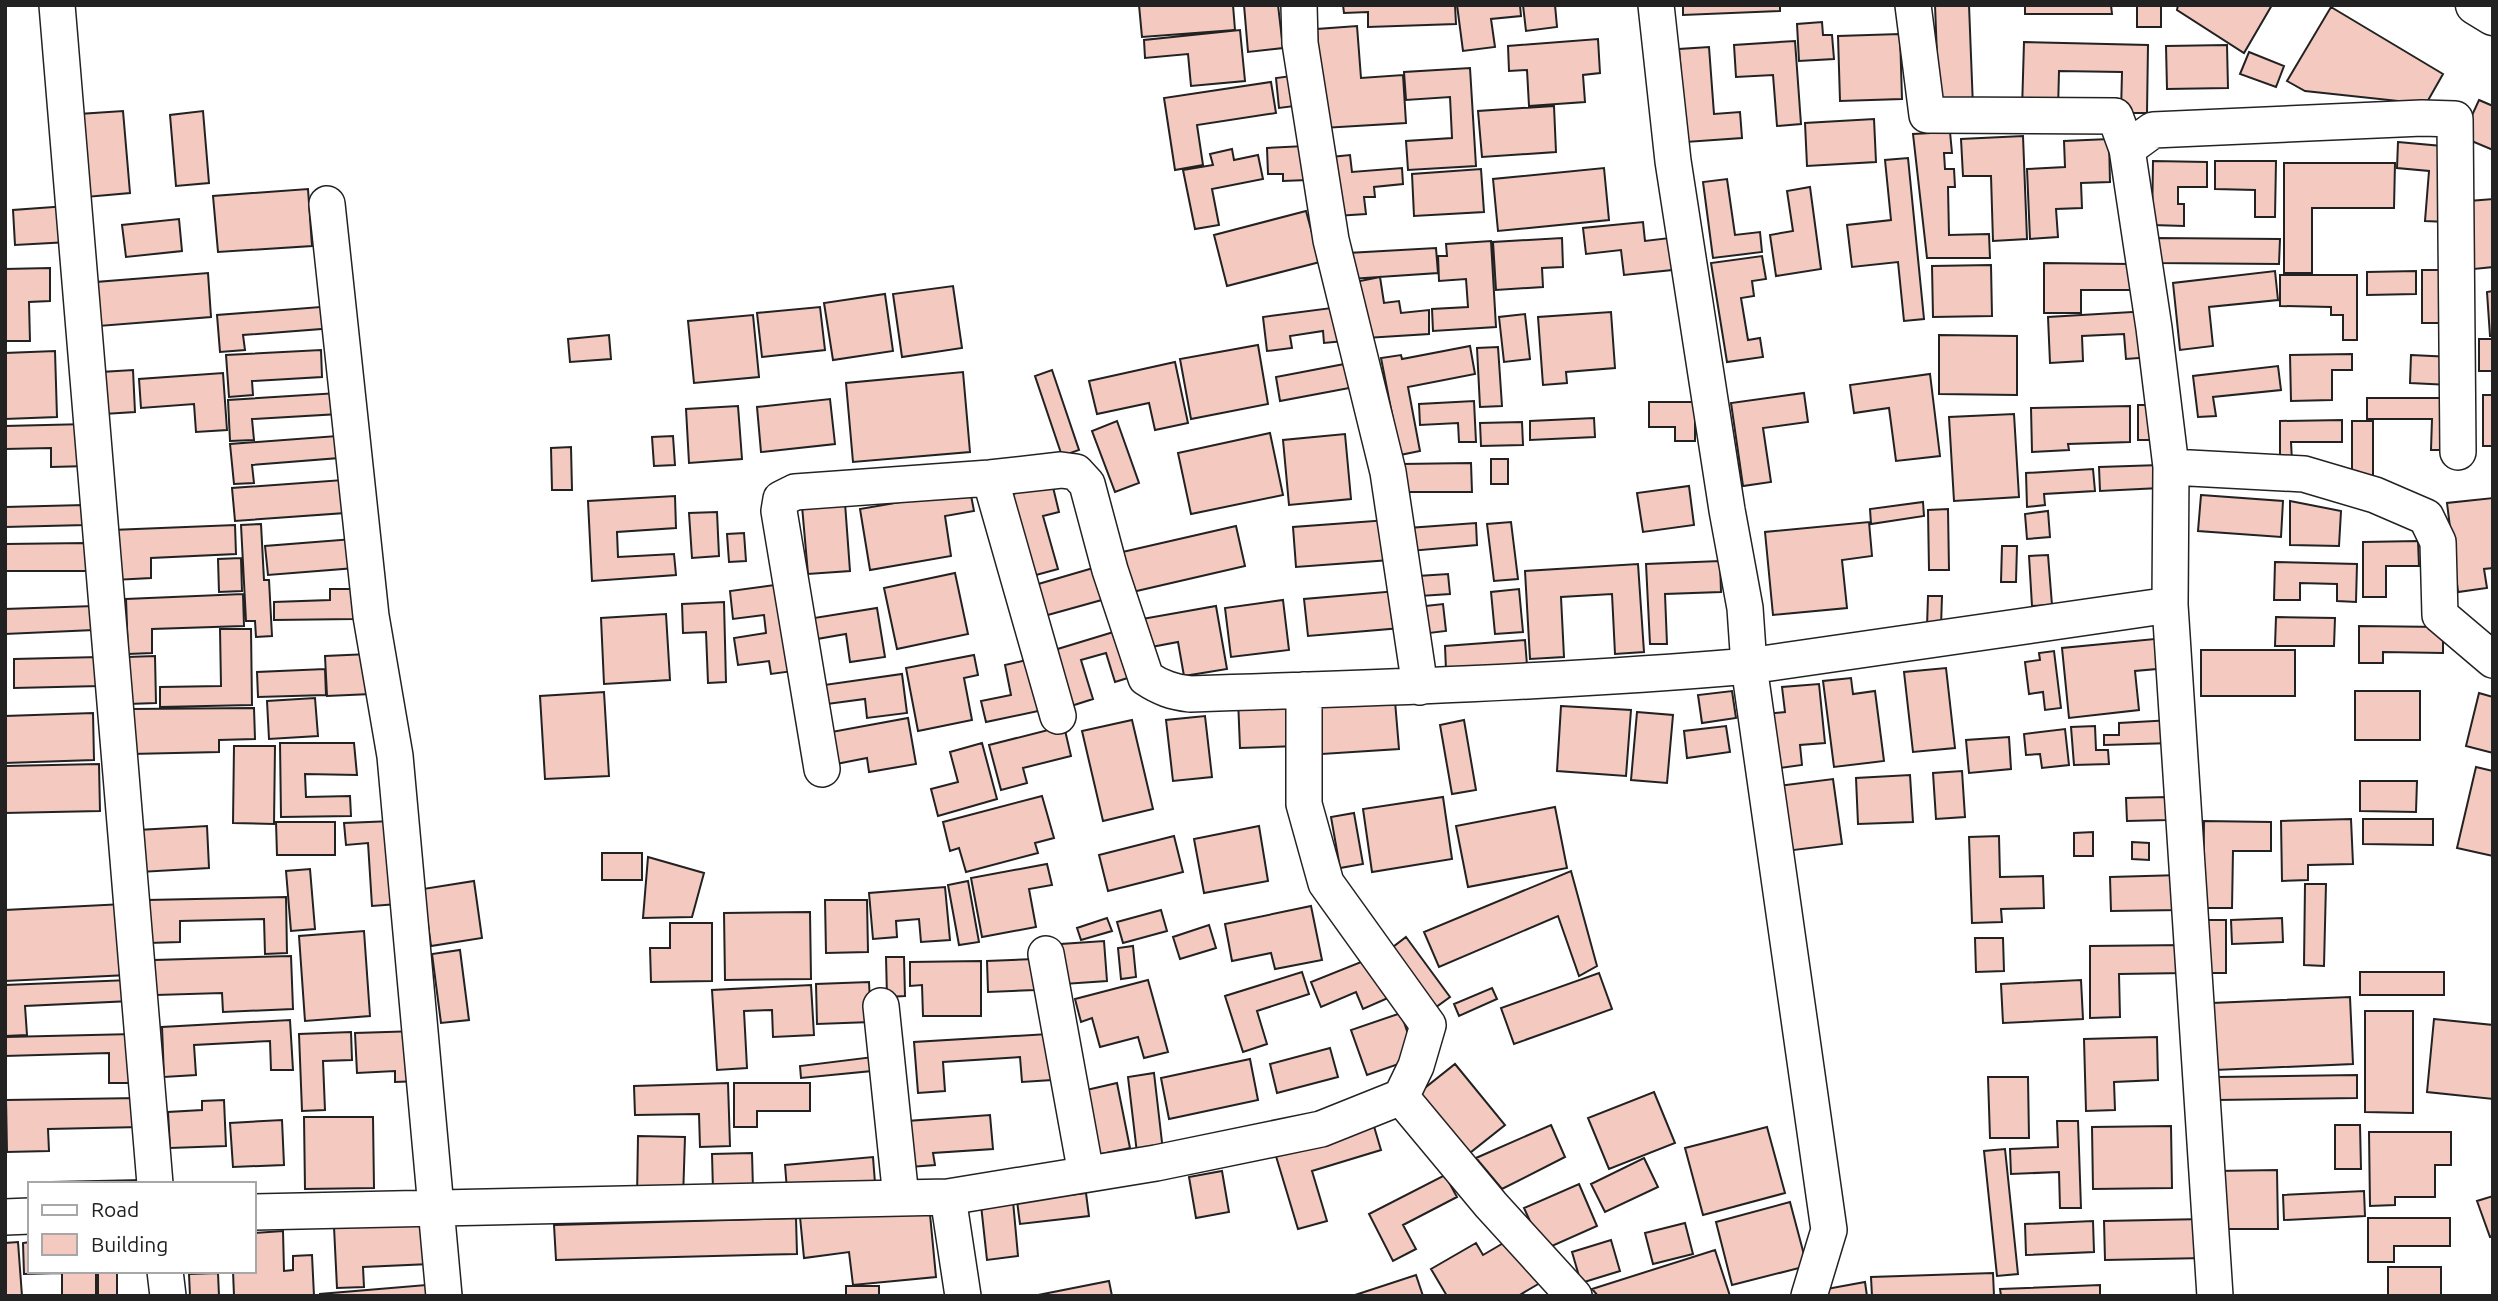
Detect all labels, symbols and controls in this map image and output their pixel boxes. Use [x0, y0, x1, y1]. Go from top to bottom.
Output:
legend [28, 1182, 256, 1273]
text: Road [91, 1197, 139, 1221]
text: Building [91, 1232, 168, 1256]

